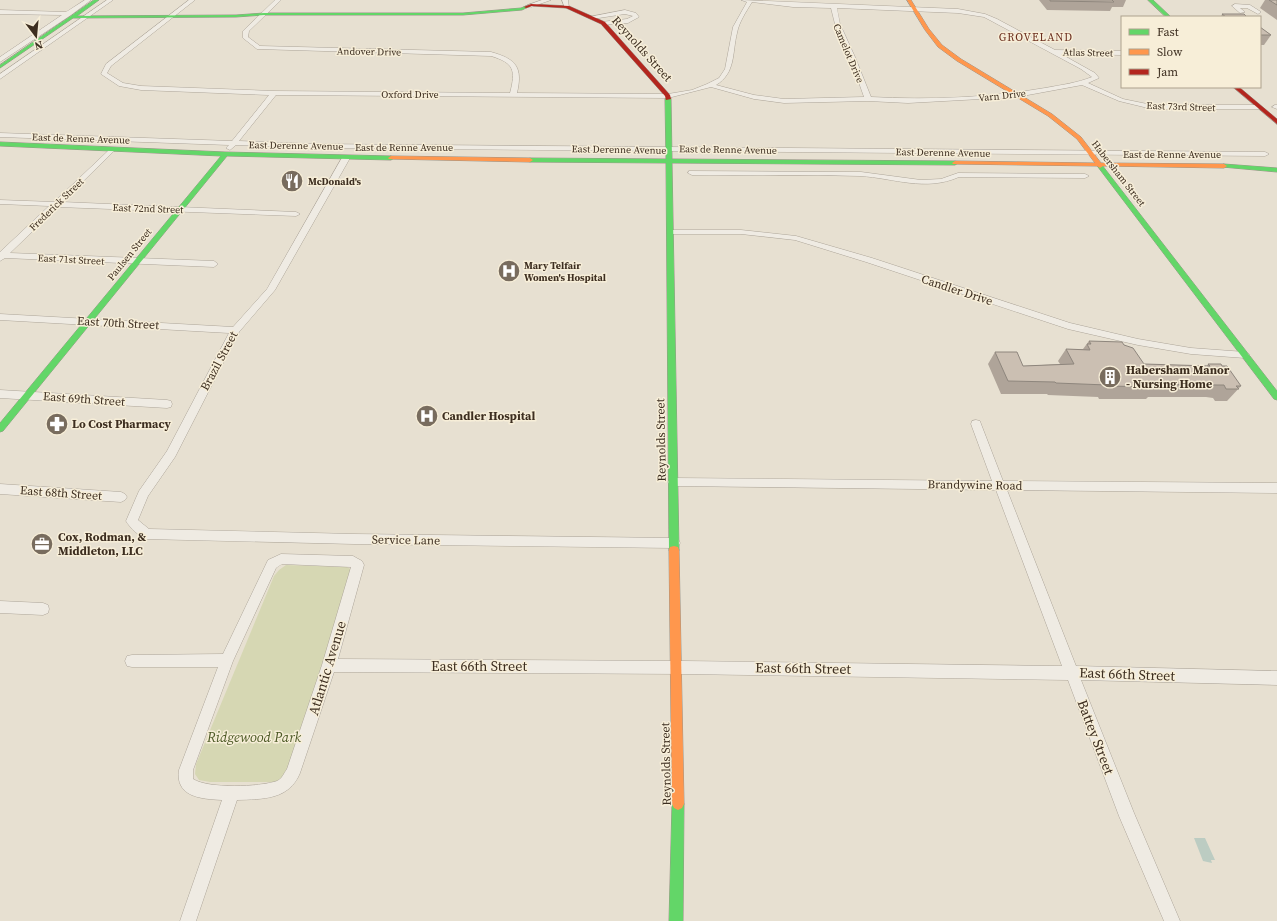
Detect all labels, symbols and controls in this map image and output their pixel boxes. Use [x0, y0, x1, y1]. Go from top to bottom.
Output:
street label: Reynolds Street [608, 13, 676, 85]
north arrow [16, 16, 56, 56]
legend [1121, 16, 1261, 88]
street label: Camelot Drive [830, 21, 867, 85]
text: Fast [1157, 24, 1179, 40]
district label: GROVELAND [999, 30, 1073, 45]
text: N [33, 37, 45, 53]
street label: Andover Drive [337, 44, 401, 59]
text: Slow [1157, 44, 1183, 60]
street label: Atlas Street [1063, 46, 1114, 59]
text: Jam [1156, 64, 1178, 80]
street label: Varn Drive [978, 87, 1026, 104]
street label: Oxford Drive [381, 88, 439, 101]
street label: East 73rd Street [1146, 99, 1216, 114]
street label: East de Renne Avenue [32, 130, 130, 147]
street label: East Derenne Avenue [248, 138, 344, 153]
street label: Habersham Street [1089, 138, 1149, 210]
street label: East de Renne Avenue [355, 141, 453, 154]
street label: East Derenne Avenue [571, 142, 667, 157]
street label: East de Renne Avenue [679, 142, 777, 157]
street label: East Derenne Avenue [895, 145, 991, 160]
street label: East de Renne Avenue [1123, 148, 1221, 161]
restaurant icon: McDonald's [279, 168, 305, 194]
street label: Frederick Street [26, 174, 87, 234]
place label: McDonald's [308, 175, 362, 188]
street label: East 72nd Street [112, 201, 184, 216]
street label: Paulsen Street [104, 225, 155, 283]
street label: East 71st Street [37, 251, 105, 268]
hospital icon: Mary Telfair Women's Hospital [496, 258, 522, 284]
place label: Mary Telfair Women's Hospital [524, 259, 606, 284]
street label: Candler Drive [919, 271, 995, 309]
street label: East 70th Street [77, 313, 160, 333]
street label: Brazil Street [197, 328, 241, 393]
place label: Habersham Manor - Nursing Home [1126, 362, 1230, 392]
building icon: Habersham Manor - Nursing Home [1097, 364, 1123, 390]
street label: East 69th Street [42, 388, 126, 410]
street label: Reynolds Street [652, 398, 670, 482]
hospital icon: Candler Hospital [414, 403, 440, 429]
place label: Candler Hospital [442, 408, 535, 424]
pharmacy icon: Lo Cost Pharmacy [44, 411, 70, 437]
place label: Lo Cost Pharmacy [72, 416, 172, 432]
street label: Brandywine Road [927, 476, 1023, 494]
street label: East 68th Street [19, 482, 103, 504]
place label: Cox, Rodman, & Middleton, LLC [58, 529, 146, 559]
office icon: Cox, Rodman, & Middleton, LLC [29, 531, 55, 557]
street label: Service Lane [372, 531, 440, 549]
street label: Atlantic Avenue [303, 618, 351, 718]
street label: East 66th Street [431, 656, 527, 676]
street label: East 66th Street [755, 657, 852, 679]
street label: East 66th Street [1079, 662, 1176, 686]
street label: Battey Street [1073, 697, 1120, 778]
street label: Reynolds Street [657, 722, 675, 806]
park label: Ridgewood Park [206, 727, 301, 747]

